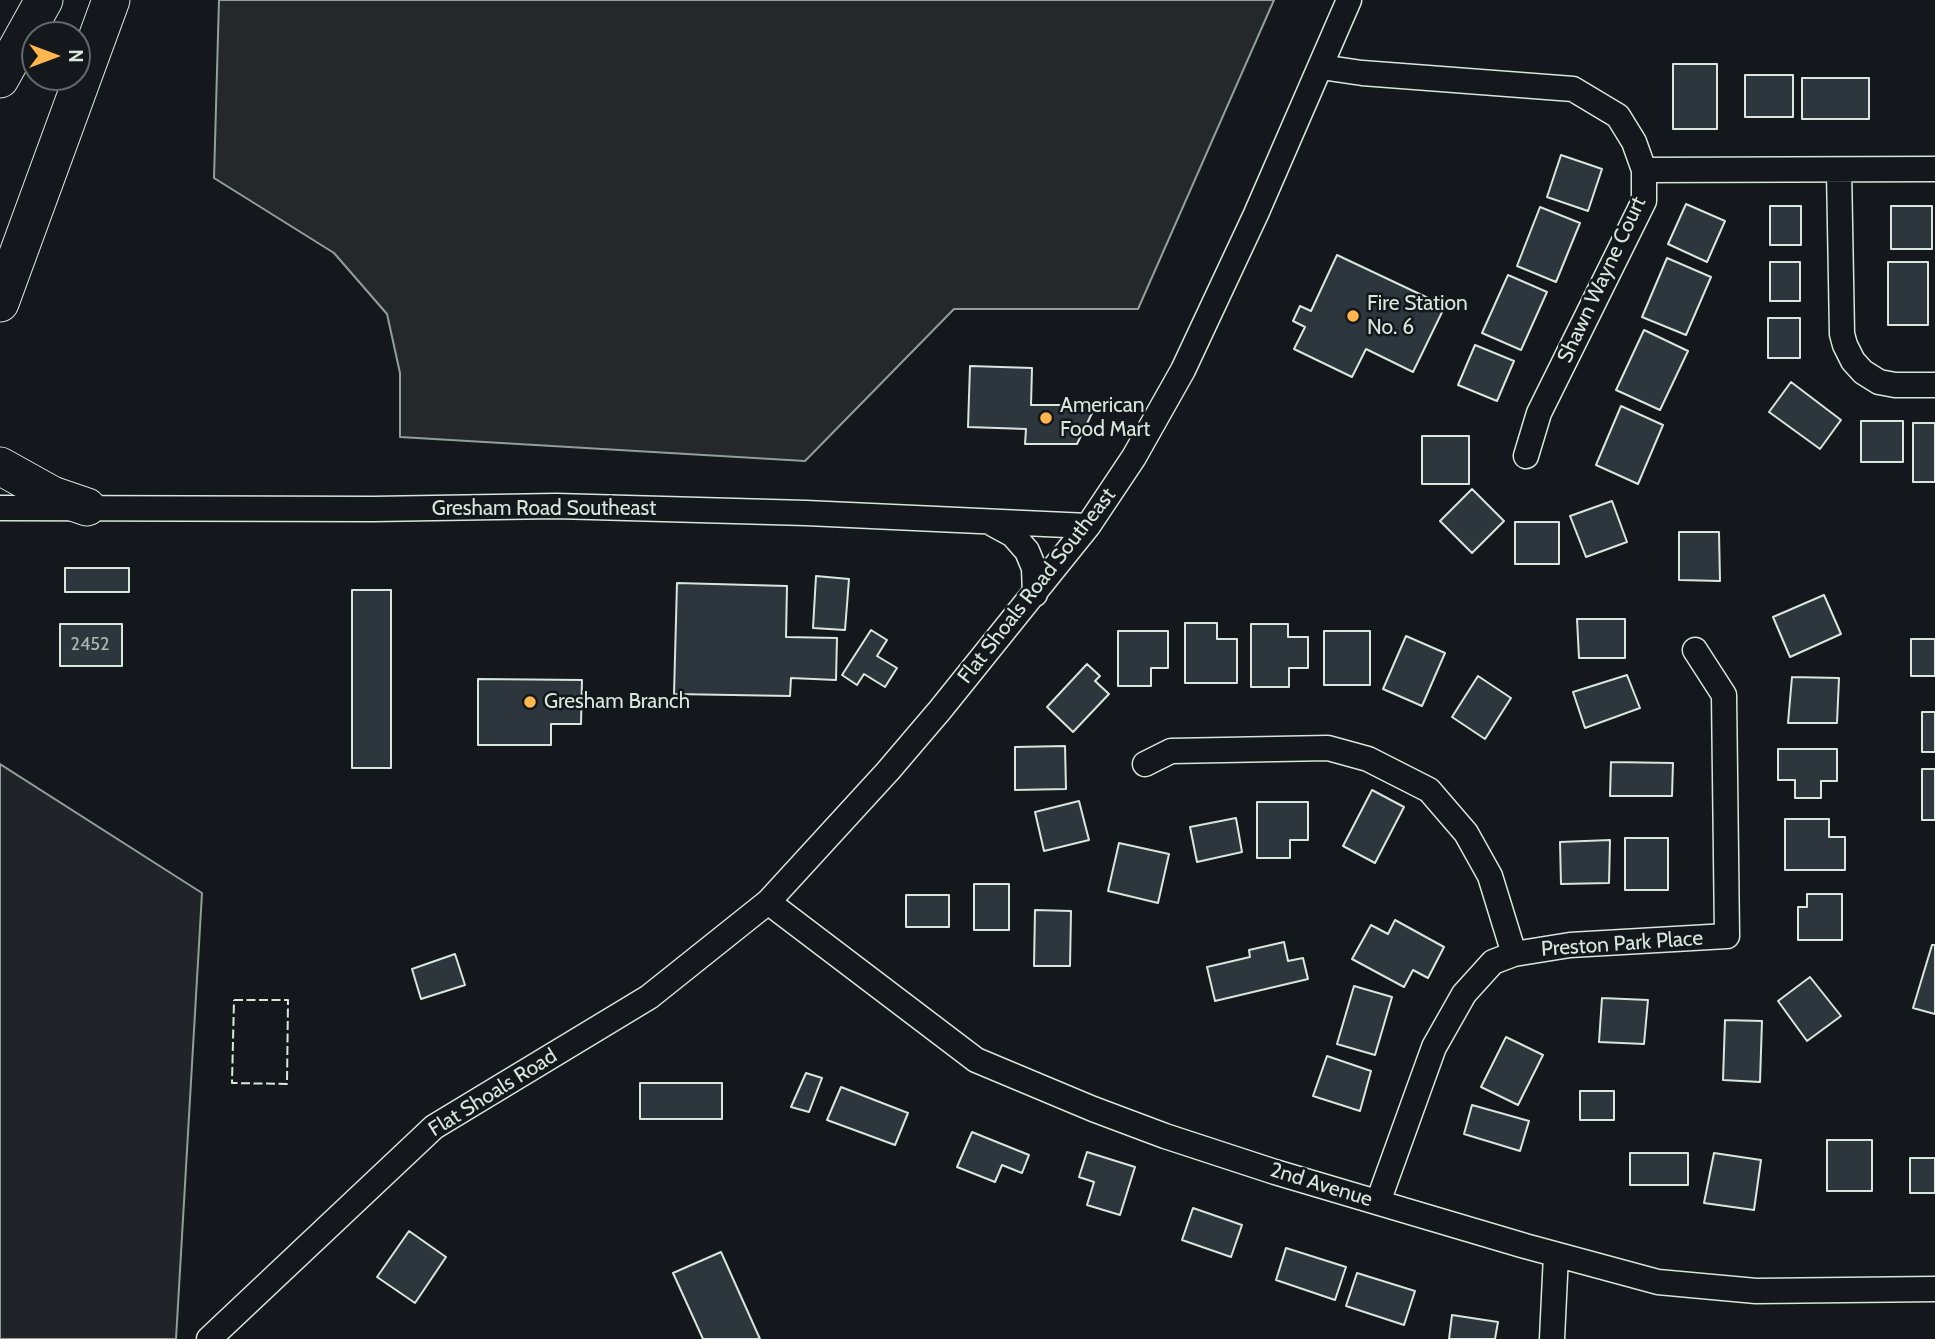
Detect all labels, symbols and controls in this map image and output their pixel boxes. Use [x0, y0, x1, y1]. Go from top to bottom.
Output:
north arrow [21, 21, 91, 91]
text: N [64, 49, 87, 63]
street label: Shawn Wayne Court [1552, 193, 1652, 367]
place label: Fire Station No. 6 [1367, 291, 1468, 341]
marker: Fire Station No. 6 [1345, 308, 1361, 324]
place label: American Food Mart [1060, 393, 1150, 443]
marker: American Food Mart [1038, 410, 1054, 426]
street label: Flat Shoals Road Southeast [953, 483, 1121, 689]
street label: Gresham Road Southeast [432, 496, 656, 522]
house number: 2452 [70, 634, 110, 656]
place label: Gresham Branch [544, 689, 690, 715]
marker: Gresham Branch [522, 694, 538, 710]
street label: Preston Park Place [1540, 926, 1704, 962]
street label: Flat Shoals Road [424, 1043, 562, 1143]
street label: 2nd Avenue [1267, 1157, 1375, 1213]

